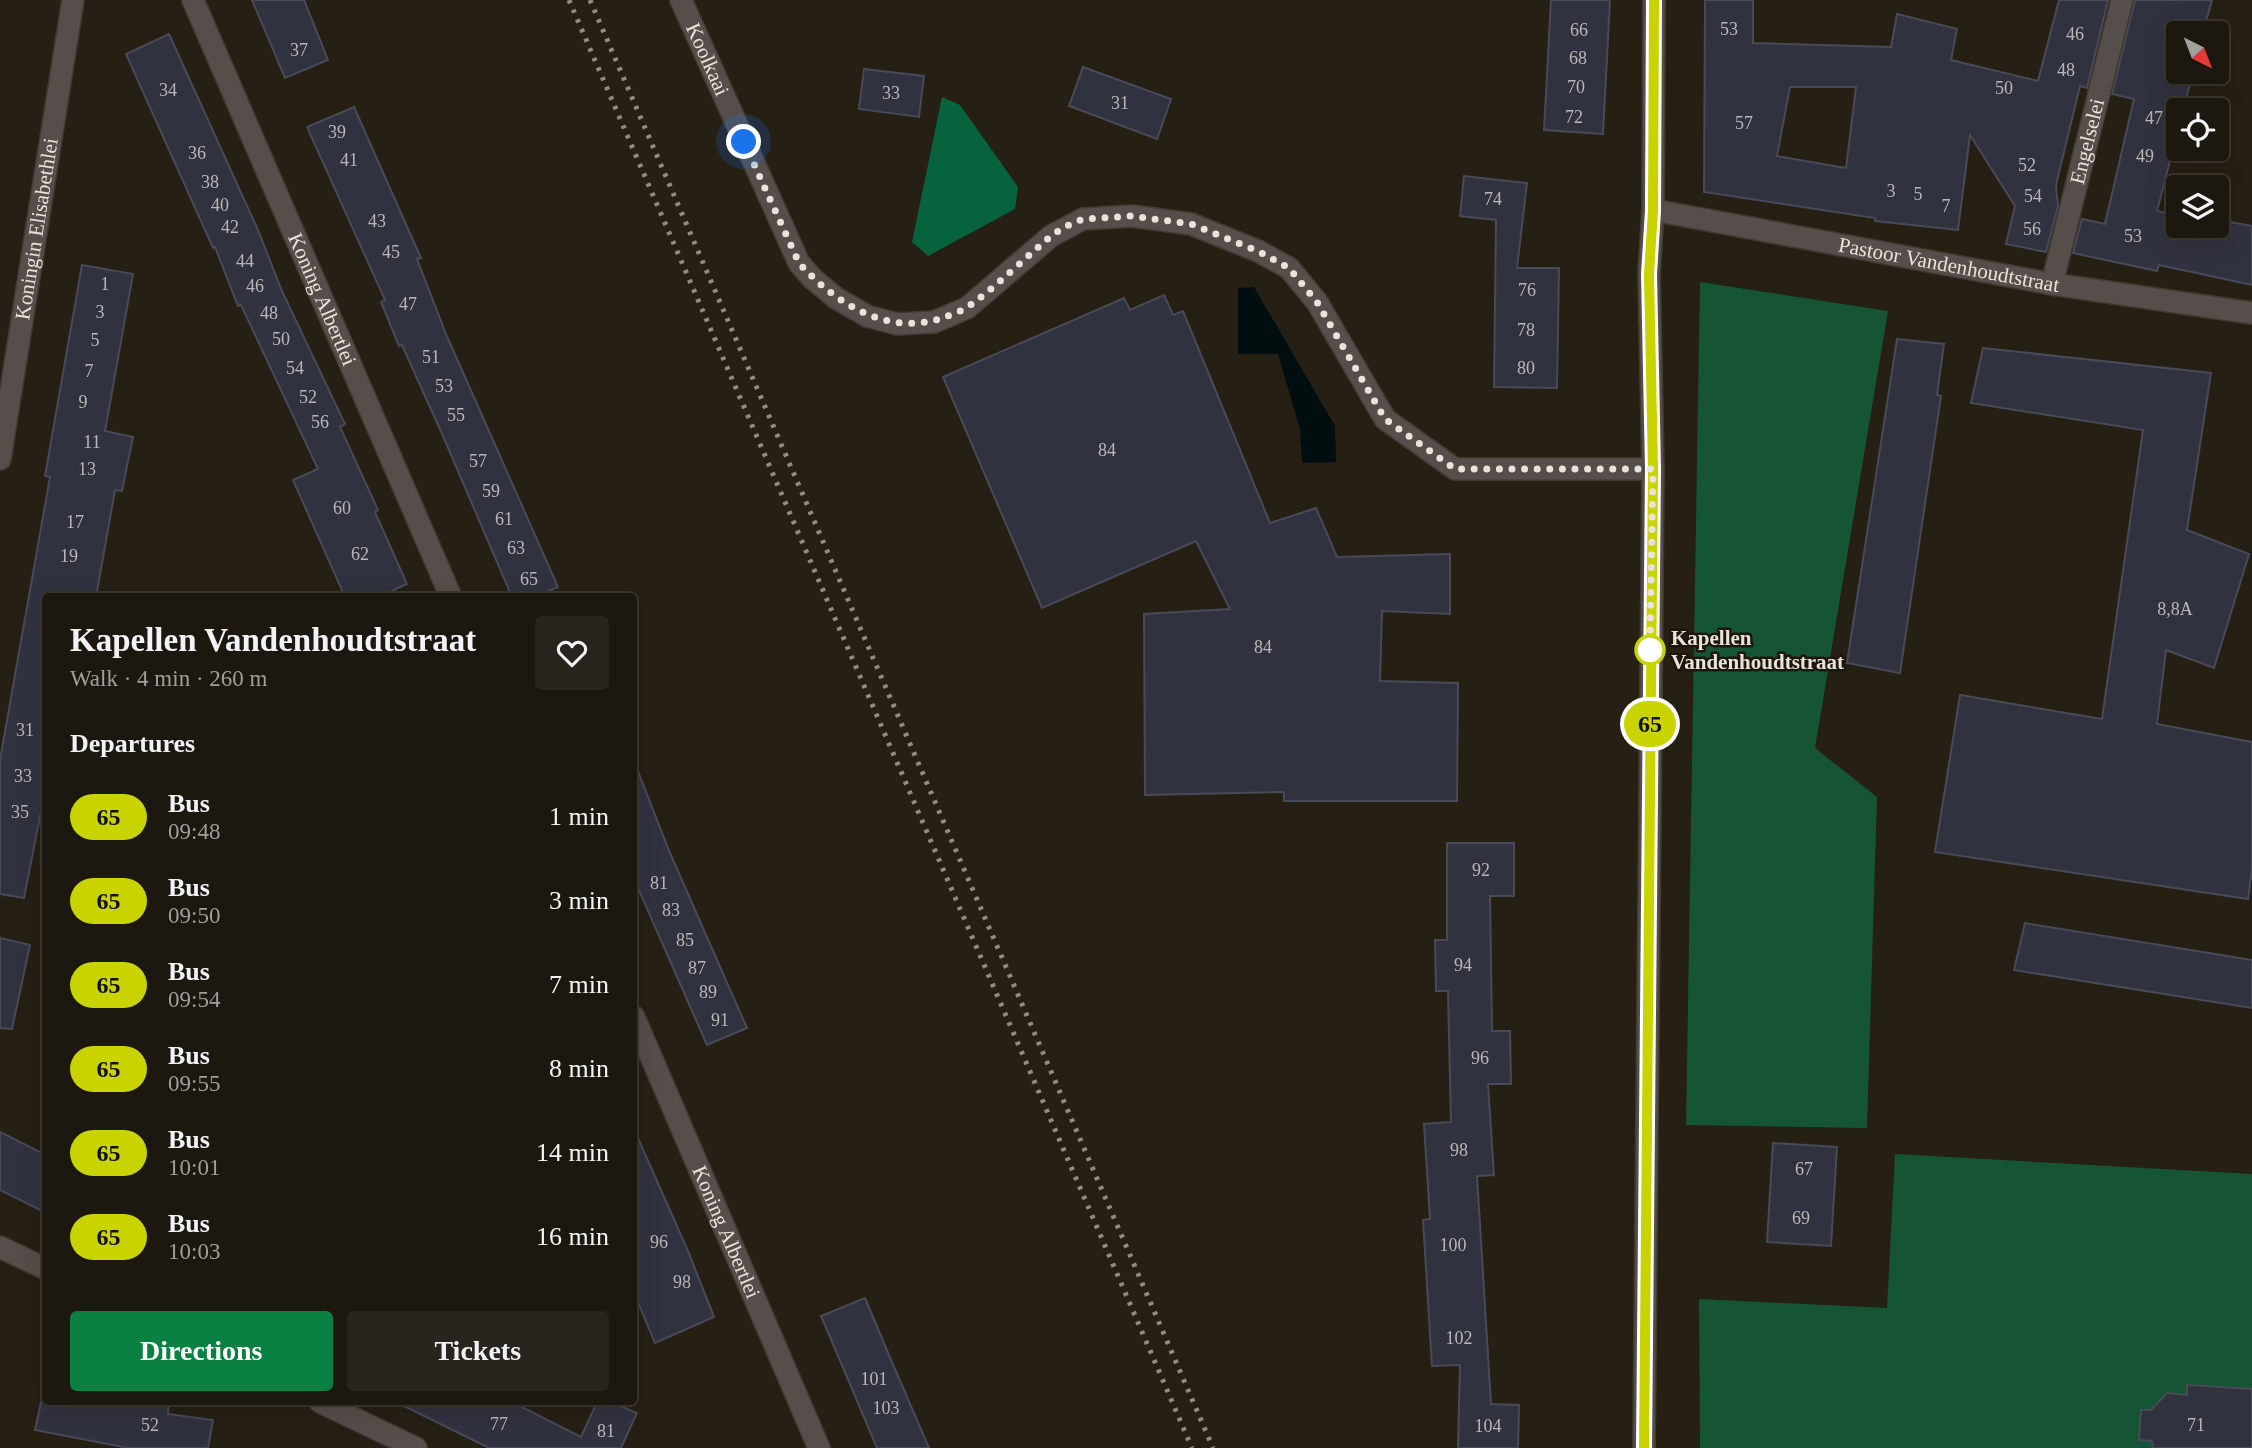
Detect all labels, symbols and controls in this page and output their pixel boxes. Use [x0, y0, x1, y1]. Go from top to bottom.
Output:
street label: Koolkaai [681, 19, 734, 99]
house number: 53 [1720, 19, 1738, 39]
house number: 66 [1570, 20, 1588, 40]
north arrow [2166, 21, 2230, 84]
map controls [2166, 21, 2229, 238]
house number: 46 [2066, 24, 2084, 44]
house number: 37 [290, 40, 308, 60]
house number: 68 [1569, 48, 1587, 68]
house number: 48 [2057, 60, 2075, 80]
house number: 70 [1567, 77, 1585, 97]
house number: 50 [1995, 78, 2013, 98]
house number: 34 [159, 80, 177, 100]
house number: 33 [882, 83, 900, 103]
house number: 31 [1111, 93, 1129, 113]
street label: Engelselei [2065, 96, 2109, 187]
button: locate [2166, 98, 2229, 161]
house number: 72 [1565, 107, 1583, 127]
house number: 47 [2145, 108, 2163, 128]
house number: 57 [1735, 113, 1753, 133]
house number: 39 [328, 122, 346, 142]
your location [726, 124, 761, 159]
street label: Koningin Elisabethlei [10, 136, 63, 322]
house number: 36 [188, 143, 206, 163]
house number: 49 [2136, 146, 2154, 166]
house number: 41 [340, 150, 358, 170]
house number: 52 [2018, 155, 2036, 175]
house number: 38 [201, 172, 219, 192]
button: layers [2166, 175, 2229, 238]
house number: 3 [1887, 181, 1896, 201]
house number: 5 [1914, 184, 1923, 204]
house number: 54 [2024, 186, 2042, 206]
house number: 74 [1484, 189, 1502, 209]
house number: 40 [211, 195, 229, 215]
house number: 7 [1942, 196, 1951, 216]
house number: 43 [368, 211, 386, 231]
house number: 42 [221, 217, 239, 237]
house number: 56 [2023, 219, 2041, 239]
house number: 53 [2124, 226, 2142, 246]
street label: Koning Albertlei [283, 229, 362, 369]
street label: Pastoor Vandenhoudtstraat [1836, 233, 2061, 297]
house number: 45 [382, 242, 400, 262]
house number: 44 [236, 251, 254, 271]
house number: 1 [101, 274, 110, 294]
house number: 46 [246, 276, 264, 296]
house number: 76 [1518, 280, 1536, 300]
house number: 47 [399, 294, 417, 314]
house number: 3 [96, 302, 105, 322]
house number: 48 [260, 303, 278, 323]
house number: 78 [1517, 320, 1535, 340]
house number: 50 [272, 329, 290, 349]
house number: 5 [91, 330, 100, 350]
house number: 51 [422, 347, 440, 367]
house number: 54 [286, 358, 304, 378]
house number: 80 [1517, 358, 1535, 378]
house number: 7 [85, 361, 94, 381]
house number: 53 [435, 376, 453, 396]
house number: 52 [299, 387, 317, 407]
house number: 9 [79, 392, 88, 412]
house number: 55 [447, 405, 465, 425]
house number: 56 [311, 412, 329, 432]
house number: 11 [83, 432, 101, 452]
house number: 84 [1098, 440, 1116, 460]
house number: 57 [469, 451, 487, 471]
house number: 13 [78, 459, 96, 479]
house number: 59 [482, 481, 500, 501]
house number: 60 [333, 498, 351, 518]
house number: 61 [495, 509, 513, 529]
house number: 17 [66, 512, 84, 532]
house number: 63 [507, 538, 525, 558]
house number: 62 [351, 544, 369, 564]
house number: 19 [60, 546, 78, 566]
house number: 65 [520, 569, 538, 589]
house number: 8,8A [2157, 599, 2193, 619]
button: heart [535, 616, 609, 690]
text: Kapellen Vandenhoudtstraat [70, 622, 476, 658]
place label: Kapellen Vandenhoudtstraat [1671, 626, 1844, 674]
marker: Kapellen Vandenhoudtstraat [1635, 635, 1665, 665]
house number: 84 [1254, 637, 1272, 657]
text: Walk · 4 min · 260 m [70, 666, 267, 691]
line badge: 65 [1618, 701, 1682, 747]
text: 65 [1638, 711, 1662, 737]
house number: 31 [16, 720, 34, 740]
text: Departures [70, 729, 195, 758]
house number: 33 [14, 766, 32, 786]
text: Bus [168, 789, 210, 818]
house number: 35 [11, 802, 29, 822]
text: 1 min [549, 802, 609, 831]
text: 65 [97, 804, 121, 830]
text: 09:48 [168, 819, 220, 844]
house number: 92 [1472, 860, 1490, 880]
text: Bus [168, 873, 210, 902]
house number: 81 [650, 873, 668, 893]
text: 3 min [549, 886, 609, 915]
text: 65 [97, 888, 121, 914]
house number: 83 [662, 900, 680, 920]
text: 09:50 [168, 903, 220, 928]
house number: 85 [676, 930, 694, 950]
house number: 94 [1454, 955, 1472, 975]
text: Bus [168, 957, 210, 986]
house number: 87 [688, 958, 706, 978]
text: 7 min [549, 970, 609, 999]
text: 65 [97, 972, 121, 998]
house number: 89 [699, 982, 717, 1002]
text: 09:54 [168, 987, 220, 1012]
house number: 91 [711, 1010, 729, 1030]
text: Bus [168, 1041, 210, 1070]
house number: 96 [1471, 1048, 1489, 1068]
text: 8 min [549, 1054, 609, 1083]
text: 65 [97, 1056, 121, 1082]
text: 09:55 [168, 1071, 220, 1096]
text: Bus [168, 1125, 210, 1154]
text: 14 min [536, 1138, 609, 1167]
text: 65 [97, 1140, 121, 1166]
house number: 98 [1450, 1140, 1468, 1160]
text: 10:01 [168, 1155, 220, 1180]
house number: 67 [1795, 1159, 1813, 1179]
street label: Koning Albertlei [687, 1162, 765, 1302]
house number: 69 [1792, 1208, 1810, 1228]
text: Bus [168, 1209, 210, 1238]
text: 16 min [536, 1222, 609, 1251]
text: 65 [97, 1224, 121, 1250]
house number: 96 [650, 1232, 668, 1252]
house number: 100 [1440, 1235, 1467, 1255]
text: 10:03 [168, 1239, 220, 1264]
house number: 98 [673, 1272, 691, 1292]
button: Directions [70, 1311, 333, 1391]
button: Tickets [347, 1311, 609, 1391]
house number: 102 [1446, 1328, 1473, 1348]
house number: 101 [861, 1369, 888, 1389]
house number: 103 [873, 1398, 900, 1418]
house number: 77 [490, 1414, 508, 1434]
house number: 52 [141, 1415, 159, 1435]
house number: 71 [2187, 1415, 2205, 1435]
house number: 104 [1475, 1416, 1502, 1436]
house number: 81 [597, 1421, 615, 1441]

